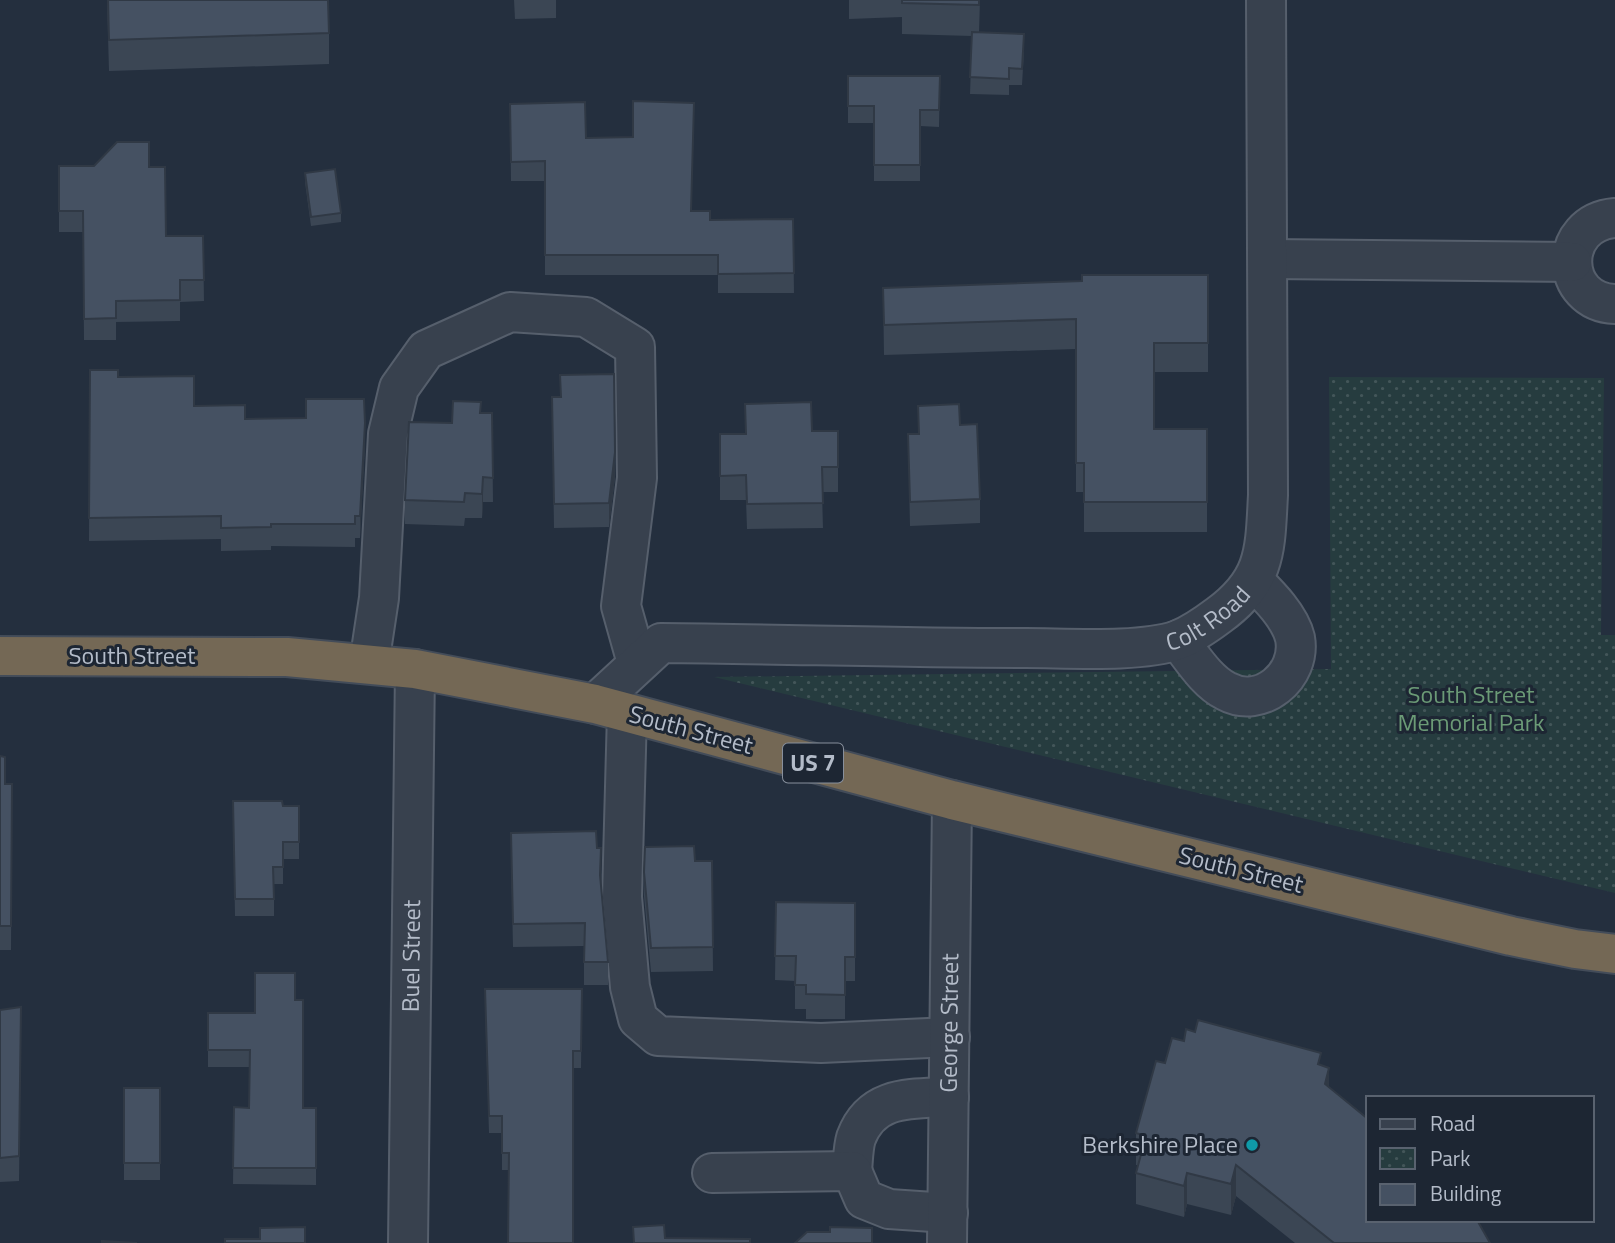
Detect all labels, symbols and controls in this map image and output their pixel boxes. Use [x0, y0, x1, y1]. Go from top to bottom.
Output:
street label: Colt Road [1162, 578, 1258, 660]
street label: South Street [69, 637, 196, 673]
park label: South Street Memorial Park [1397, 676, 1545, 740]
street label: South Street [625, 695, 758, 763]
road number: US 7 [783, 744, 843, 782]
street label: South Street [1175, 836, 1308, 902]
street label: Buel Street [392, 899, 429, 1012]
street label: George Street [930, 953, 967, 1093]
legend [1366, 1096, 1594, 1222]
text: Road [1430, 1107, 1475, 1139]
place label: Berkshire Place [1082, 1126, 1238, 1162]
marker: Berkshire Place [1244, 1137, 1260, 1153]
text: Park [1430, 1142, 1470, 1174]
text: Building [1430, 1177, 1502, 1209]

